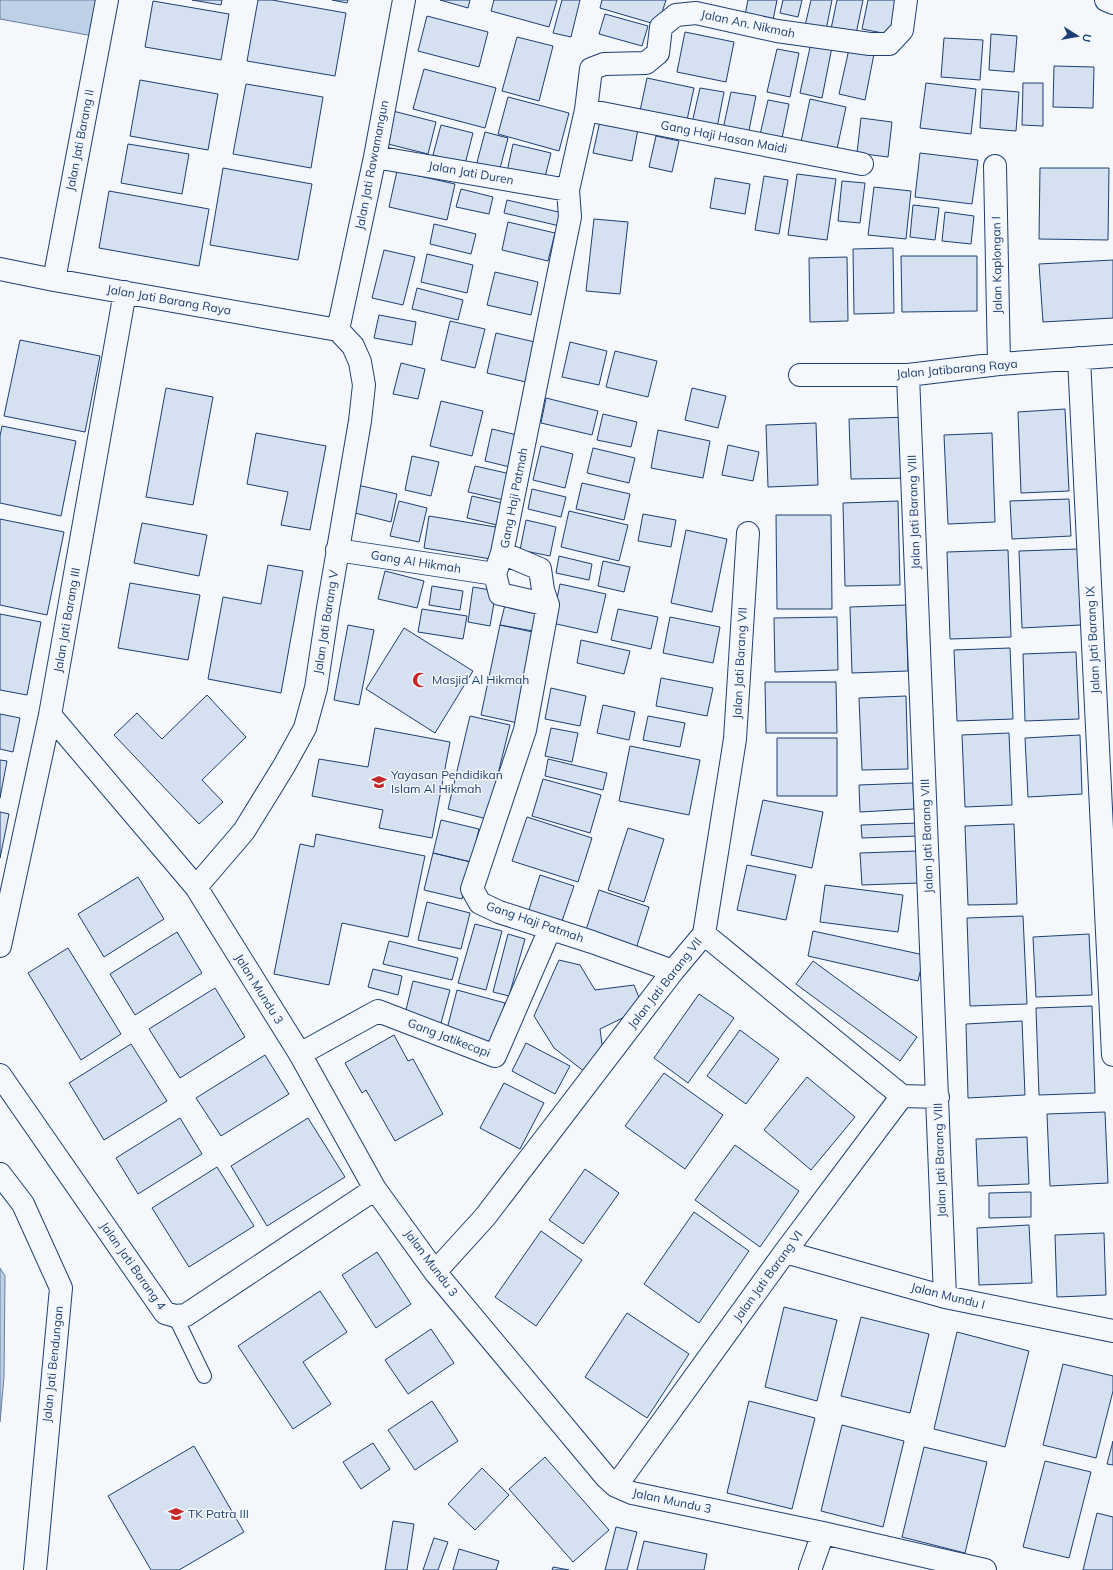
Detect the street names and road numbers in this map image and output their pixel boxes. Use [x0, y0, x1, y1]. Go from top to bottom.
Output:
street label: Jalan An. Nikmah [700, 6, 797, 41]
street label: Jalan Jati Barang II [62, 88, 97, 192]
street label: Jalan Jati Rawamangun [352, 99, 391, 231]
street label: Gang Haji Hasan Maidi [659, 117, 789, 156]
street label: Jalan Jati Duren [427, 158, 515, 187]
street label: Jalan Kaplongan I [988, 216, 1005, 314]
street label: Jalan Jati Barang Raya [106, 281, 232, 318]
street label: Jalan Jatibarang Raya [896, 356, 1018, 381]
street label: Gang Haji Patmah [496, 446, 531, 550]
street label: Jalan Jati Barang VIII [904, 454, 923, 570]
street label: Gang Al Hikmah [370, 547, 462, 576]
street label: Jalan Jati Barang III [50, 566, 83, 674]
street label: Jalan Jati Barang V [310, 568, 341, 675]
street label: Jalan Jati Barang IX [1082, 586, 1103, 694]
street label: Jalan Jati Barang VII [729, 607, 750, 719]
street label: Jalan Jati Barang VIII [917, 778, 936, 894]
street label: Gang Haji Patmah [484, 898, 586, 945]
street label: Jalan Jati Barang VII [624, 934, 705, 1031]
street label: Jalan Mundu 3 [232, 951, 287, 1027]
street label: Gang Jatikecapi [406, 1015, 493, 1060]
street label: Jalan Jati Barang VIII [930, 1102, 949, 1218]
street label: Jalan Jati Barang 4 [97, 1219, 169, 1313]
street label: Jalan Mundu 3 [401, 1226, 461, 1299]
street label: Jalan Jati Barang VI [730, 1227, 806, 1324]
street label: Jalan Mundu I [909, 1279, 987, 1312]
street label: Jalan Jati Bendungan [39, 1305, 66, 1423]
street label: Jalan Mundu 3 [631, 1485, 713, 1516]

